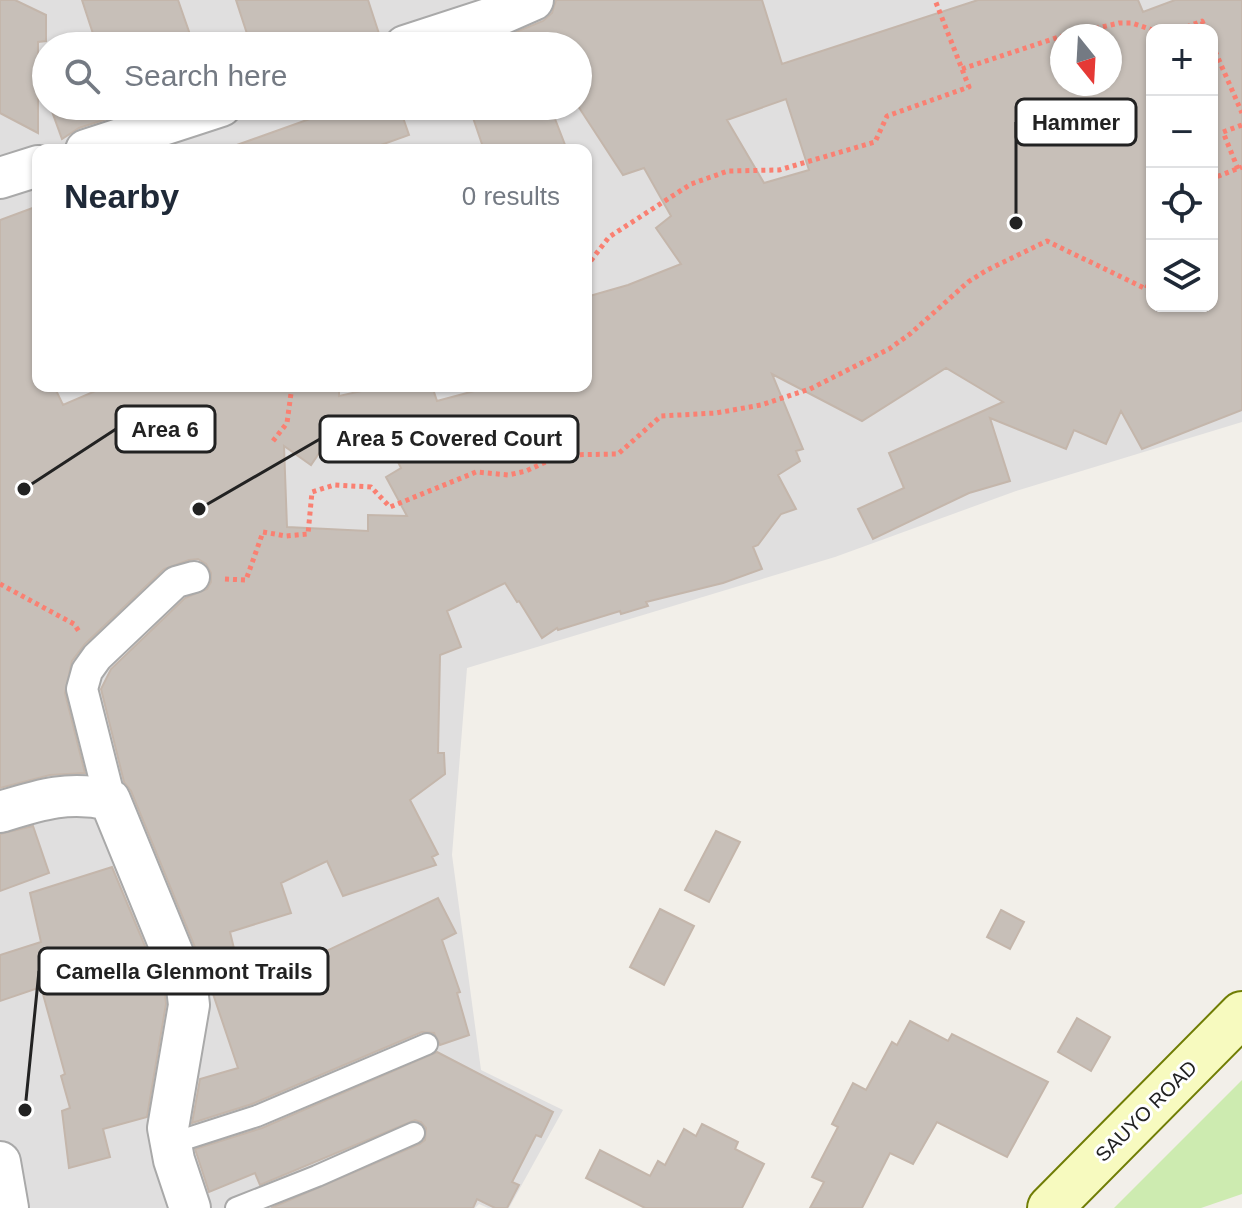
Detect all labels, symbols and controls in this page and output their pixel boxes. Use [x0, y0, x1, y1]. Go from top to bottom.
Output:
north arrow [1050, 24, 1122, 96]
map controls [1146, 24, 1218, 312]
button: + [1146, 24, 1218, 96]
search box [32, 32, 592, 120]
icon: search [60, 54, 104, 98]
text: Search here [124, 59, 287, 92]
button: − [1146, 96, 1218, 168]
callout: Hammer [1016, 99, 1136, 145]
text: Hammer [1032, 110, 1120, 135]
button: locate [1146, 168, 1218, 240]
text: Nearby [64, 177, 179, 215]
text: 0 results [462, 181, 560, 211]
button: layers [1146, 240, 1218, 312]
callout: Area 6 [116, 406, 215, 452]
callout: Area 5 Covered Court [320, 416, 578, 462]
text: Area 6 [131, 417, 199, 442]
text: Area 5 Covered Court [336, 426, 563, 451]
callout: Camella Glenmont Trails [39, 948, 328, 994]
text: Camella Glenmont Trails [56, 959, 312, 984]
street label: SAUYO ROAD [1091, 1056, 1201, 1166]

